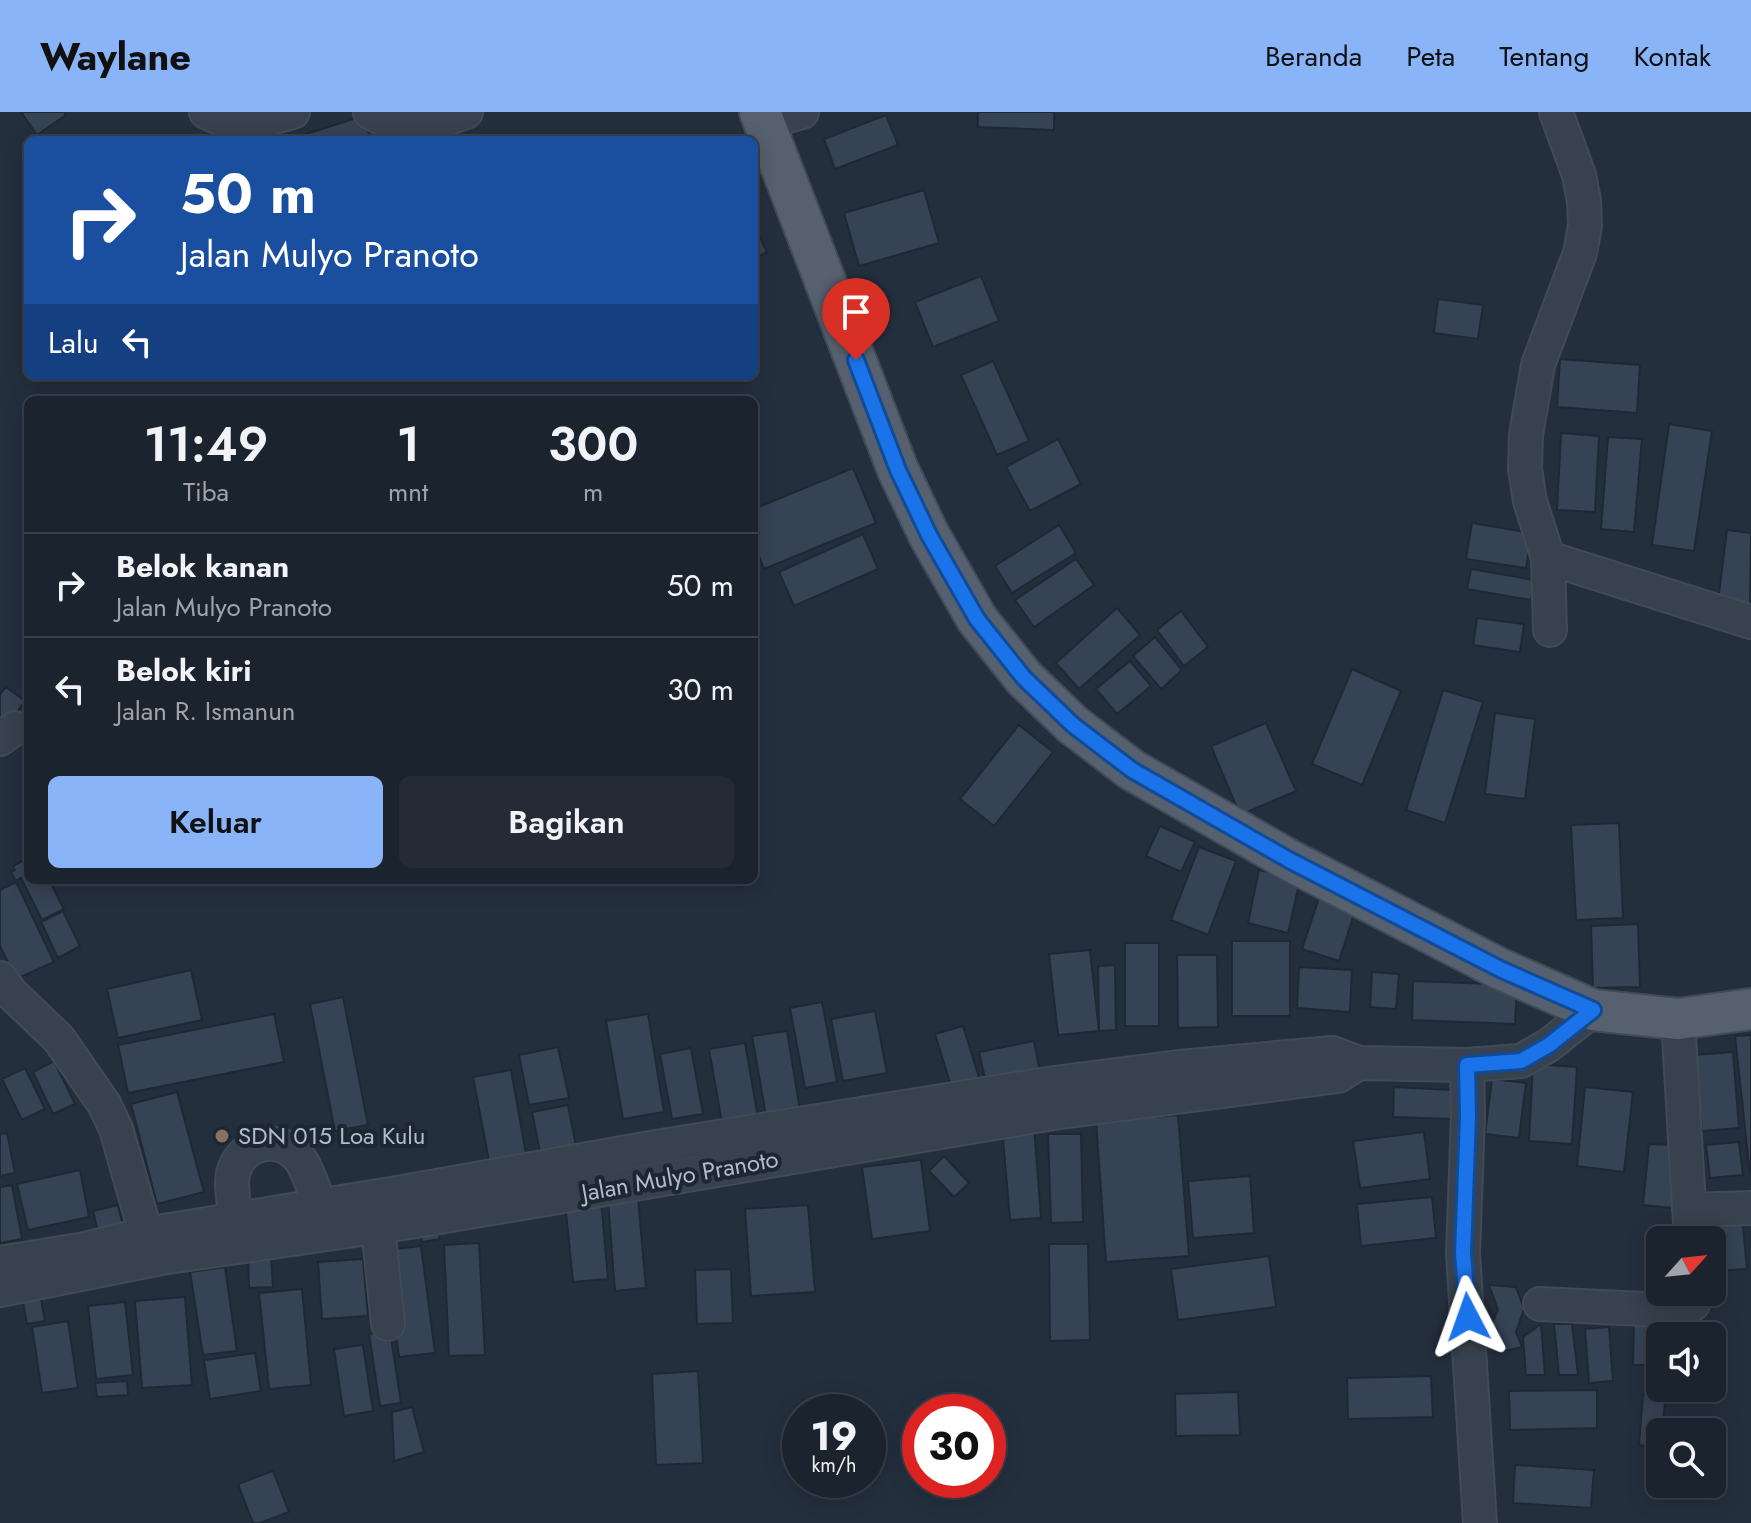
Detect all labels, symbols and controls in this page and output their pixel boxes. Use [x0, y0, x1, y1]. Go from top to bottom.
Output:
text: Waylane [40, 29, 191, 84]
text: Beranda [1265, 36, 1362, 77]
text: Peta [1406, 36, 1455, 77]
text: Tentang [1499, 36, 1590, 77]
text: Kontak [1634, 36, 1711, 77]
text: 50 m [180, 153, 316, 234]
icon: right [48, 168, 152, 272]
text: Jalan Mulyo Pranoto [180, 228, 479, 280]
pin [822, 278, 890, 360]
icon: arrive [834, 290, 878, 334]
icon: left [115, 320, 159, 364]
text: Lalu [48, 321, 99, 364]
text: 11:49 [144, 410, 268, 479]
text: 1 [396, 410, 420, 479]
text: 300 [548, 410, 638, 479]
text: Tiba [183, 473, 229, 511]
text: mnt [388, 473, 428, 511]
text: m [583, 473, 603, 511]
text: Belok kanan [116, 545, 289, 588]
icon: right [48, 563, 92, 607]
text: 50 m [667, 564, 734, 607]
text: Jalan Mulyo Pranoto [116, 588, 332, 626]
text: Belok kiri [116, 649, 251, 692]
icon: left [48, 667, 92, 711]
text: 30 m [667, 668, 734, 711]
text: Jalan R. Ismanun [116, 692, 295, 730]
button: Keluar [48, 776, 383, 868]
button: Bagikan [399, 776, 734, 868]
place label: SDN 015 Loa Kulu [238, 1118, 425, 1153]
marker: SDN 015 Loa Kulu [213, 1127, 231, 1145]
street label: Jalan Mulyo Pranoto [576, 1141, 781, 1211]
north arrow [1646, 1226, 1726, 1306]
map controls [1646, 1226, 1726, 1498]
position arrow [1426, 1275, 1510, 1359]
button: sound [1646, 1322, 1726, 1402]
speed limit sign: 30 [902, 1394, 1006, 1498]
text: 19 [810, 1407, 858, 1465]
button: search [1646, 1418, 1726, 1498]
text: km/h [811, 1451, 857, 1480]

